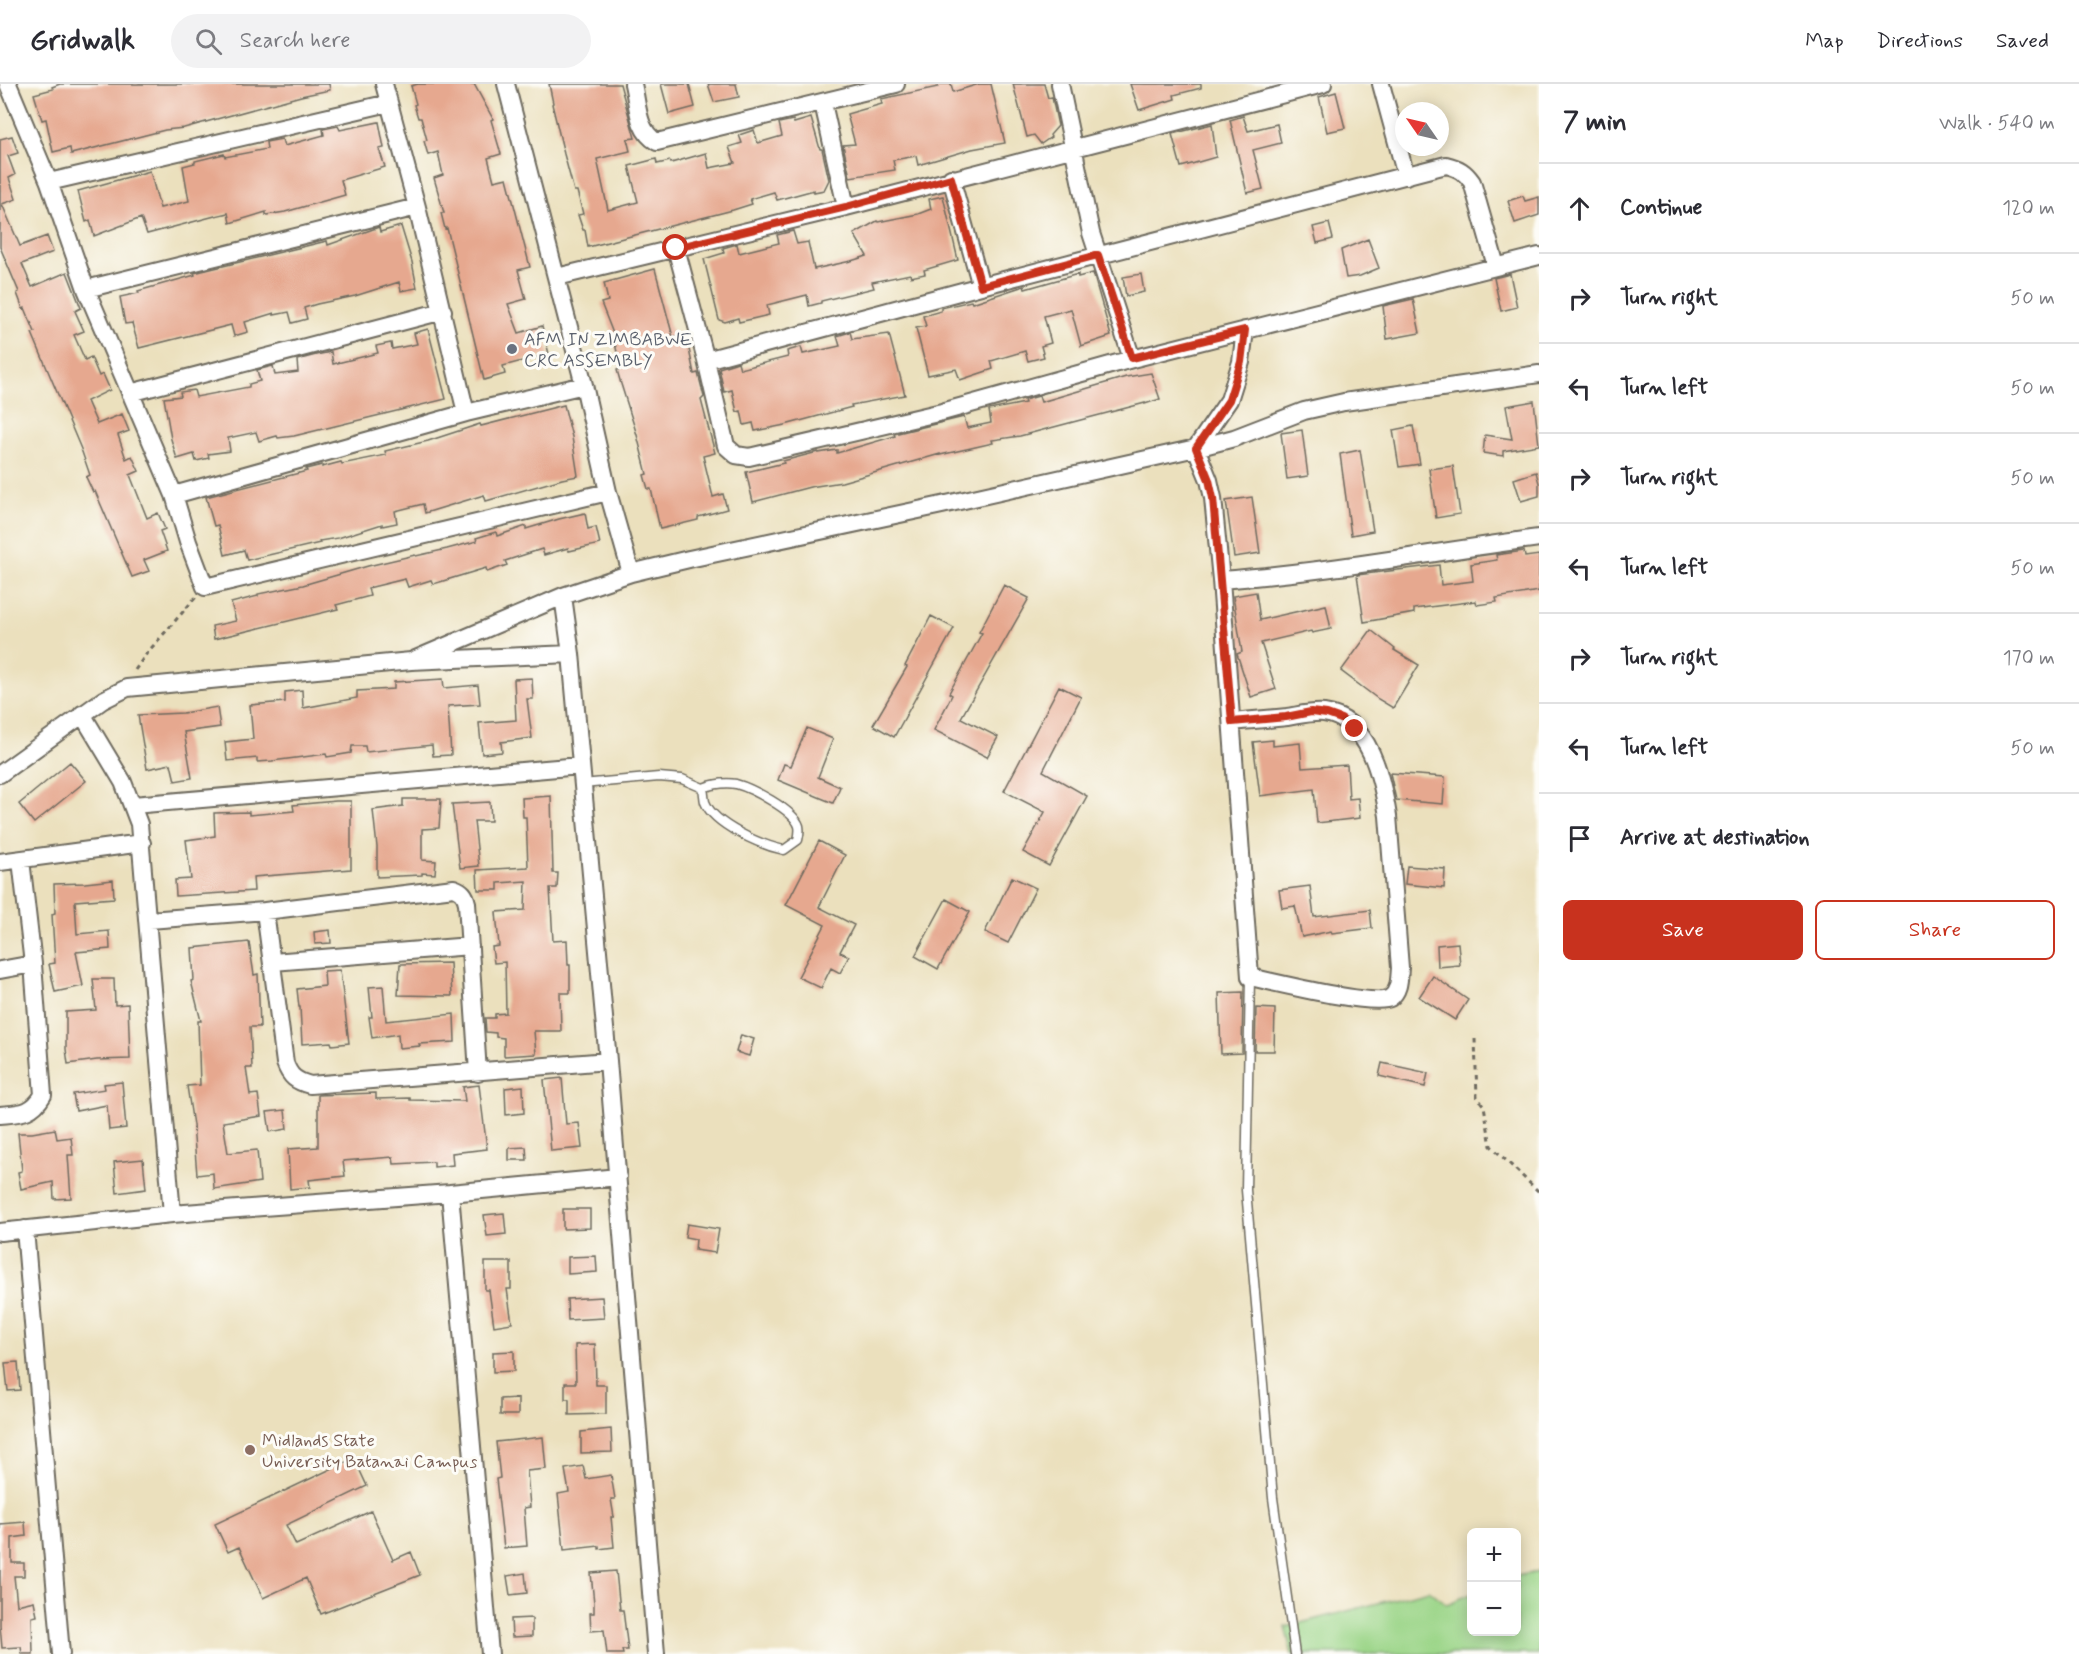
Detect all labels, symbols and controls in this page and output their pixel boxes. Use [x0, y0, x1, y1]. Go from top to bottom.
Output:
search box [171, 14, 591, 68]
text: Gridwalk [30, 23, 135, 60]
icon: search [192, 25, 225, 58]
text: Search here [240, 27, 351, 55]
text: Map [1805, 27, 1844, 55]
text: Directions [1877, 27, 1963, 55]
text: Saved [1996, 27, 2049, 55]
north arrow [1395, 102, 1449, 156]
text: 7 min [1563, 106, 1627, 140]
text: Walk · 540 m [1939, 110, 2055, 137]
icon: ahead [1563, 192, 1596, 225]
text: Continue [1620, 194, 1702, 222]
text: 120 m [2002, 195, 2055, 222]
route start [662, 234, 688, 260]
icon: right [1563, 282, 1596, 315]
text: Turn right [1620, 284, 1718, 312]
text: 50 m [2010, 285, 2055, 312]
place label: AFM IN ZIMBABWE CRC ASSEMBLY [524, 328, 693, 373]
marker: AFM IN ZIMBABWE CRC ASSEMBLY [505, 342, 519, 356]
icon: left [1563, 372, 1596, 405]
text: Turn left [1620, 374, 1708, 402]
text: 50 m [2010, 375, 2055, 402]
icon: right [1563, 462, 1596, 495]
text: Turn right [1620, 464, 1718, 492]
text: 50 m [2010, 465, 2055, 492]
icon: left [1563, 552, 1596, 585]
text: Turn left [1620, 554, 1708, 582]
text: 50 m [2010, 555, 2055, 582]
icon: right [1563, 642, 1596, 675]
text: Turn right [1620, 644, 1718, 672]
text: 170 m [2003, 645, 2055, 672]
route end [1341, 715, 1367, 741]
icon: left [1563, 732, 1596, 765]
text: Turn left [1620, 734, 1708, 762]
text: 50 m [2010, 735, 2055, 762]
icon: arrive [1563, 822, 1596, 855]
text: Arrive at destination [1620, 824, 1810, 852]
button: Save [1563, 900, 1803, 960]
button: Share [1815, 900, 2055, 960]
place label: Midlands State University Batanai Campus [262, 1429, 477, 1474]
marker: Midlands State University Batanai Campus [243, 1443, 257, 1457]
map controls [1467, 1528, 1521, 1636]
button: + [1467, 1528, 1521, 1582]
button: − [1467, 1582, 1521, 1636]

